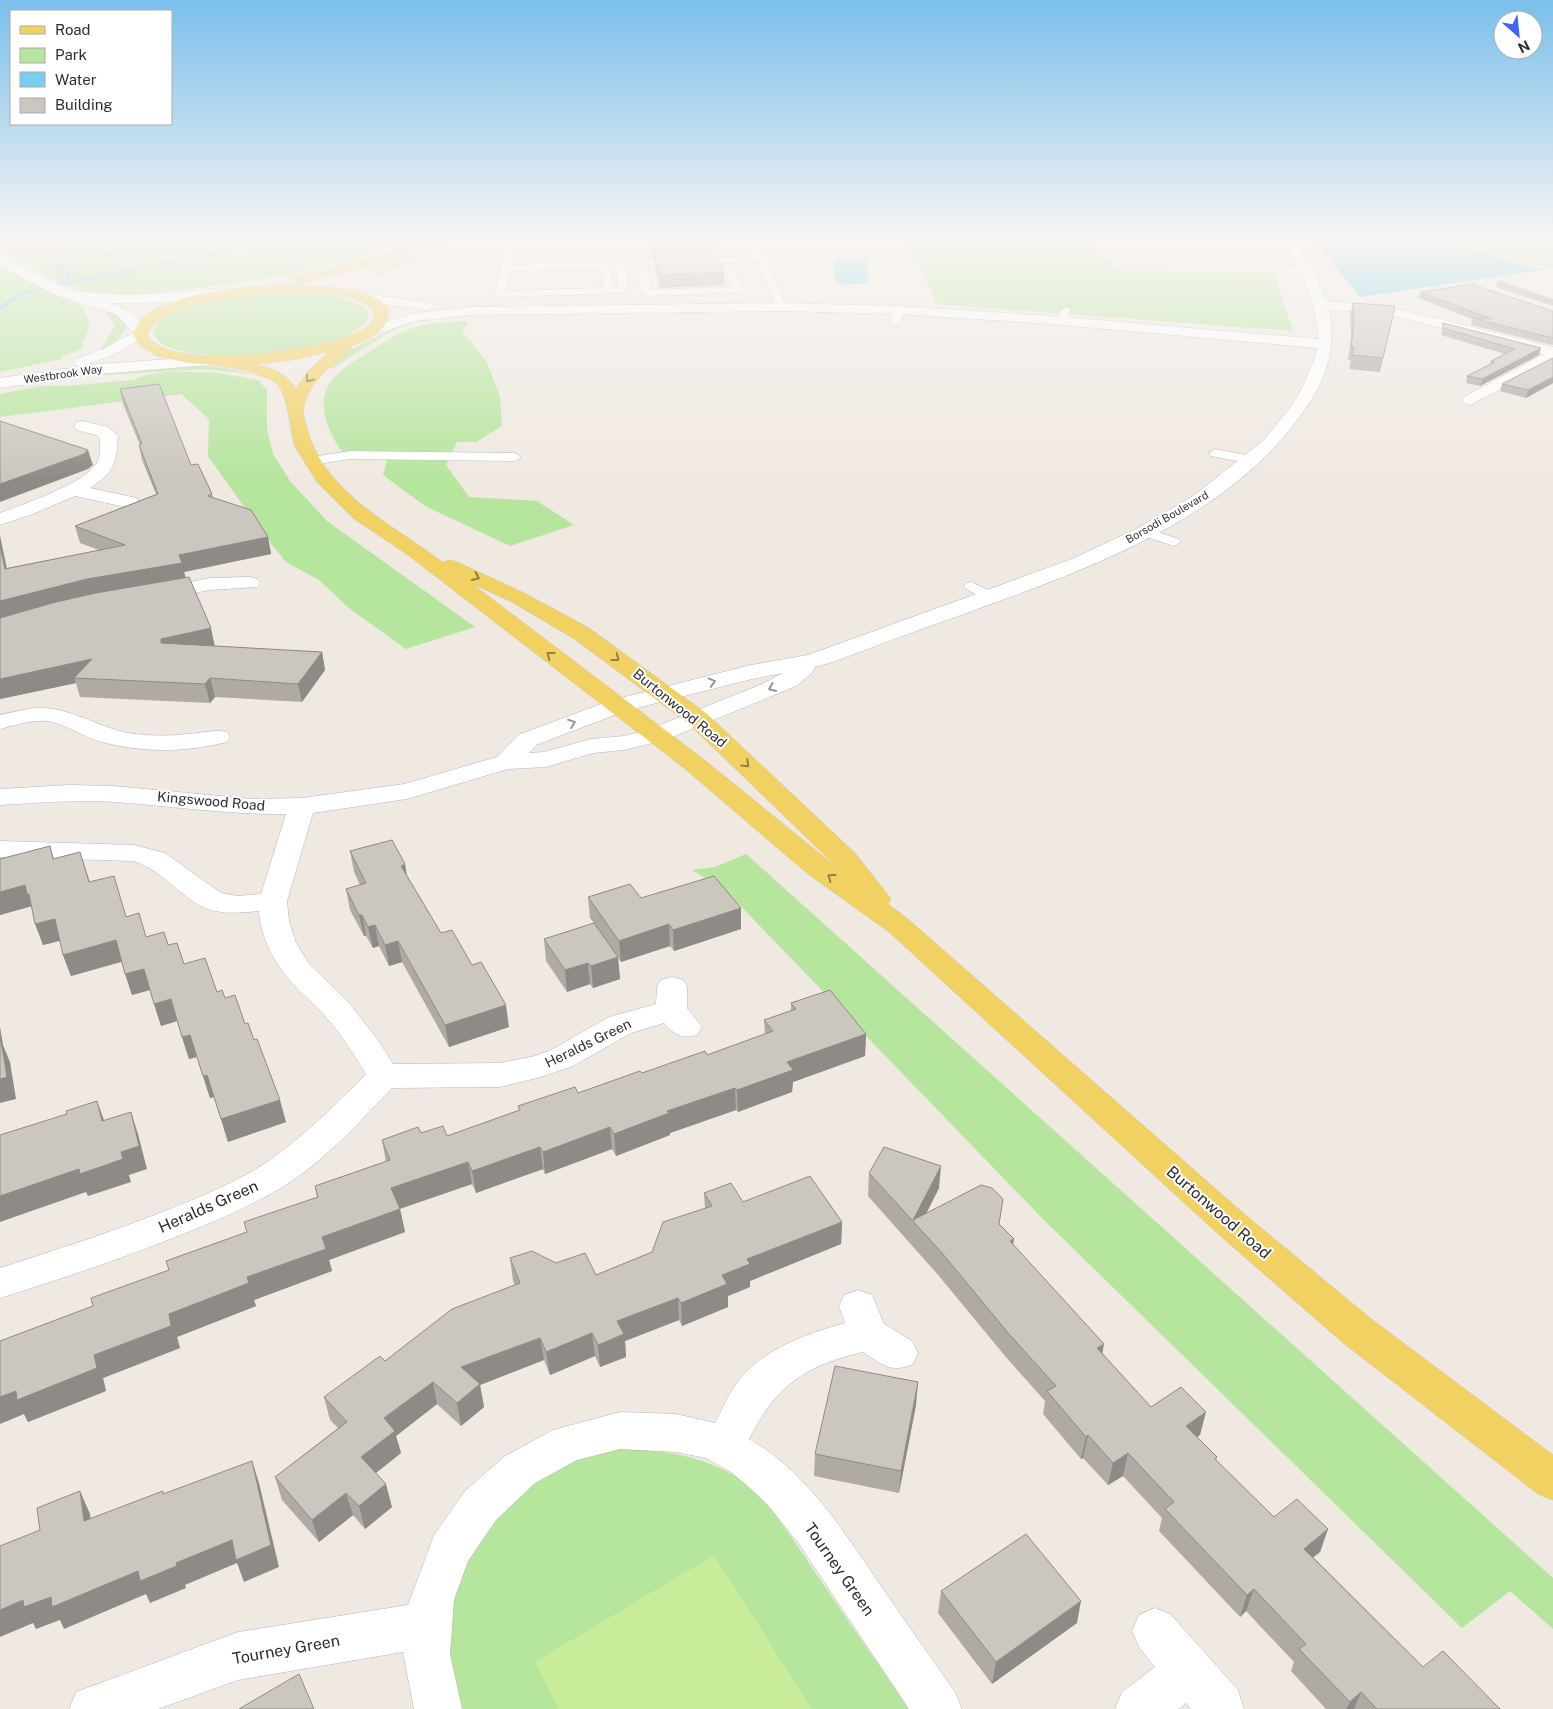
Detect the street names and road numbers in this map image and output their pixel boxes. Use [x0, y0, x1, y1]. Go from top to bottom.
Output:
street label: Westbrook Way [23, 363, 103, 385]
street label: Borsodi Boulevard [1124, 488, 1210, 546]
street label: Burtonwood Road [630, 665, 730, 751]
street label: Kingswood Road [156, 788, 266, 814]
street label: Heralds Green [542, 1015, 634, 1071]
street label: Burtonwood Road [1163, 1162, 1275, 1263]
street label: Heralds Green [155, 1176, 261, 1237]
street label: Tourney Green [801, 1519, 879, 1619]
street label: Tourney Green [231, 1631, 341, 1668]

